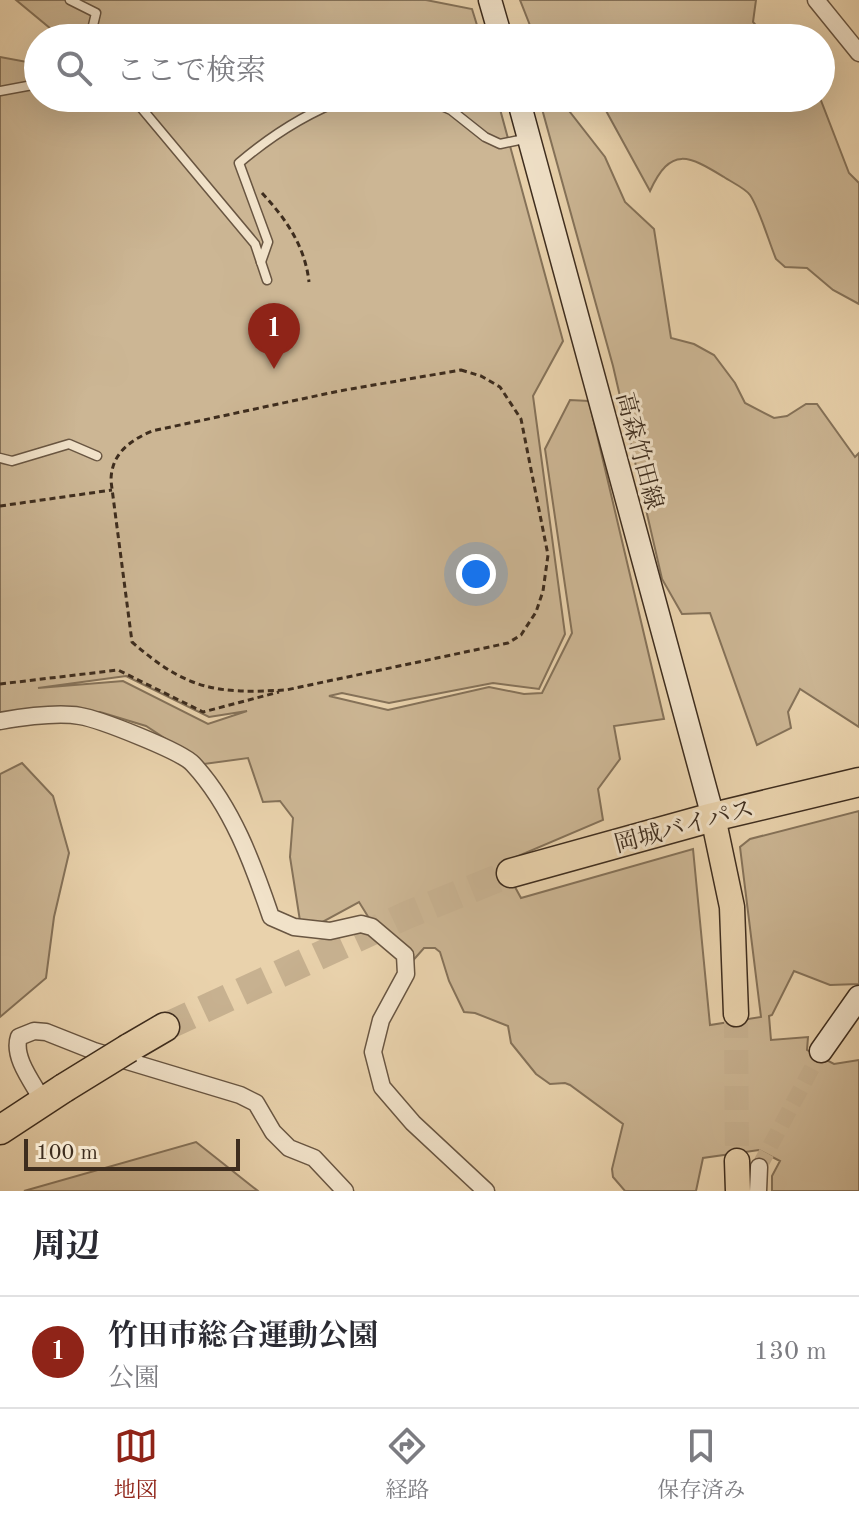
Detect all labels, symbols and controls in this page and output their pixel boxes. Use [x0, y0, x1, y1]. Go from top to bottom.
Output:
search box [24, 24, 835, 112]
icon: search [52, 46, 96, 90]
text: ここで検索 [116, 57, 266, 87]
pin: 1 [248, 303, 300, 369]
street label: 高森竹田線 [611, 390, 668, 513]
your location [456, 554, 496, 594]
street label: 岡城バイパス [612, 796, 757, 858]
scale bar [24, 1135, 240, 1171]
text: 100 m [36, 1142, 98, 1164]
text: 周辺 [32, 1231, 100, 1265]
text: 竹田市総合運動公園 [108, 1322, 378, 1352]
text: 1 [50, 1339, 66, 1365]
text: 130 m [754, 1339, 827, 1365]
text: 公園 [108, 1366, 160, 1392]
tab: 地図 [114, 1424, 158, 1505]
tab: 経路 [385, 1424, 429, 1505]
tab: 保存済み [657, 1424, 745, 1505]

